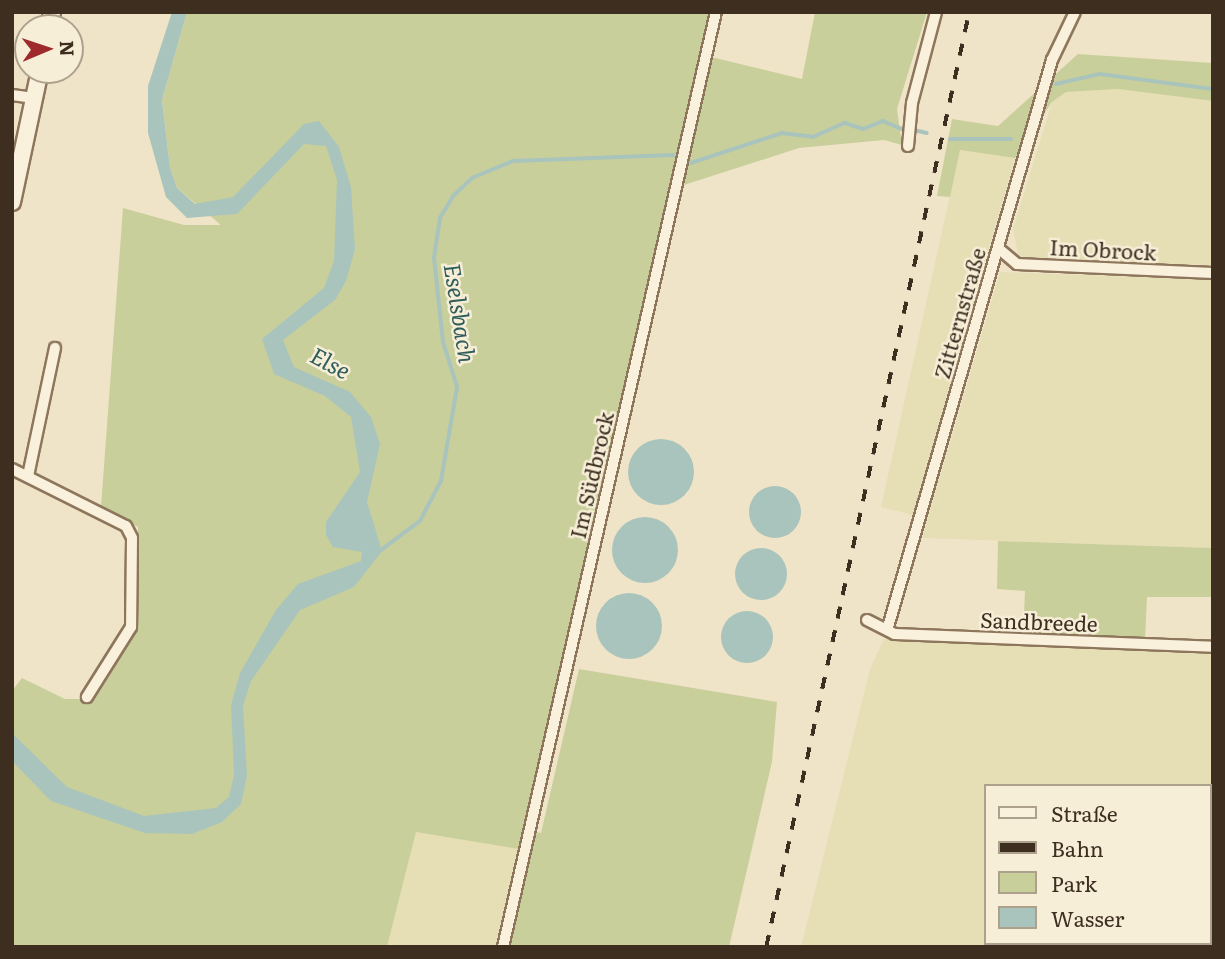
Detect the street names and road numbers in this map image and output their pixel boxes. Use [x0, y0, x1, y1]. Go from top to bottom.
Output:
street label: Im Obrock [1049, 234, 1157, 264]
street label: Zitternstraße [928, 245, 990, 381]
street label: Im Südbrock [564, 409, 618, 541]
street label: Sandbreede [980, 606, 1098, 636]

